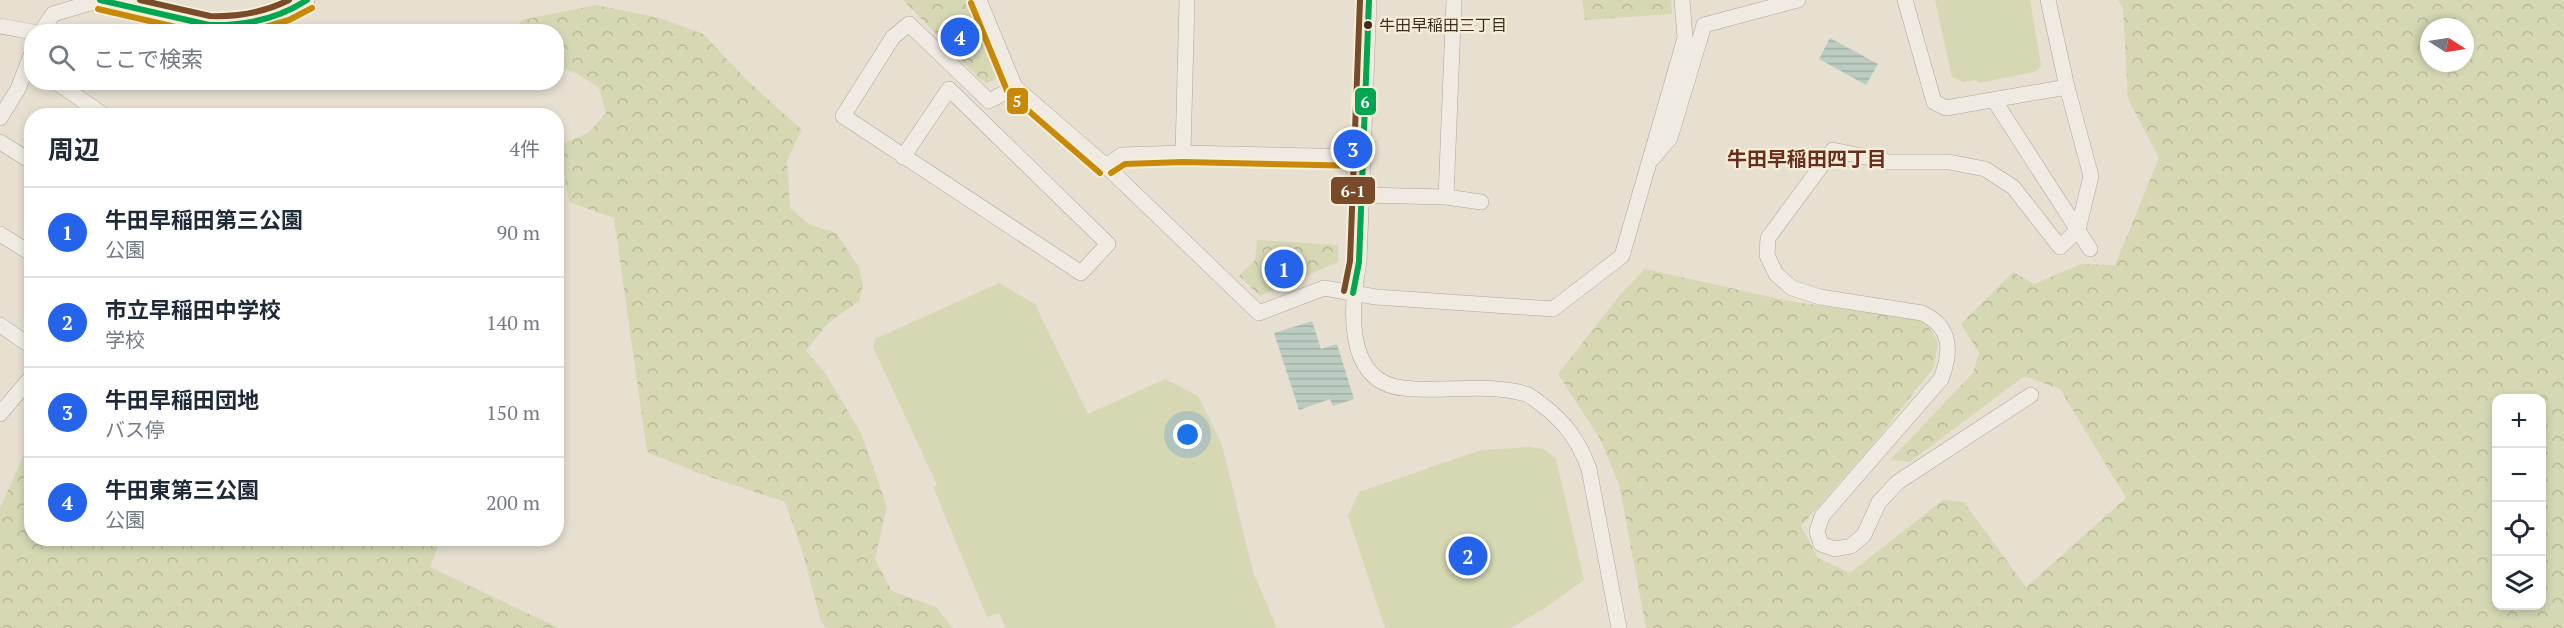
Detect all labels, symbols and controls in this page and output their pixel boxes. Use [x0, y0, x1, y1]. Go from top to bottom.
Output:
place label: 牛田早稲田三丁目 [1379, 14, 1507, 36]
pin: 4 [940, 15, 980, 60]
north arrow [2420, 18, 2474, 72]
marker: 牛田早稲田三丁目 [1362, 19, 1374, 31]
search box [24, 24, 564, 90]
icon: search [45, 41, 78, 74]
text: ここで検索 [93, 44, 203, 73]
line badge: 5 [1006, 87, 1029, 115]
line badge: 6 [1354, 87, 1377, 116]
text: 5 [1012, 90, 1022, 112]
text: 6 [1360, 91, 1370, 113]
pin: 3 [1334, 126, 1372, 172]
text: 周辺 [48, 132, 100, 166]
text: 4件 [509, 135, 540, 162]
district label: 牛田早稲田四丁目 [1727, 145, 1887, 172]
line badge: 6-1 [1330, 176, 1376, 205]
text: 6-1 [1341, 180, 1365, 202]
text: 牛田早稲田第三公園 [105, 205, 303, 234]
text: 1 [62, 219, 73, 246]
text: 90 m [497, 219, 540, 246]
text: 公園 [105, 236, 145, 263]
pin: 1 [1264, 246, 1304, 292]
text: 市立早稲田中学校 [105, 295, 281, 324]
text: 2 [62, 309, 73, 336]
text: 140 m [486, 309, 540, 336]
text: 学校 [105, 326, 145, 353]
text: 牛田早稲田団地 [105, 385, 259, 414]
map controls [2492, 394, 2546, 610]
button: + [2492, 394, 2546, 448]
text: 3 [62, 399, 73, 426]
text: 150 m [486, 399, 540, 426]
text: バス停 [105, 416, 165, 443]
your location [1173, 420, 1202, 449]
button: − [2492, 448, 2546, 502]
text: 牛田東第三公園 [105, 475, 259, 504]
text: 4 [62, 489, 73, 516]
text: 200 m [486, 489, 540, 516]
button: locate [2492, 502, 2546, 556]
text: 公園 [105, 506, 145, 533]
pin: 2 [1448, 534, 1488, 578]
button: layers [2492, 556, 2546, 610]

